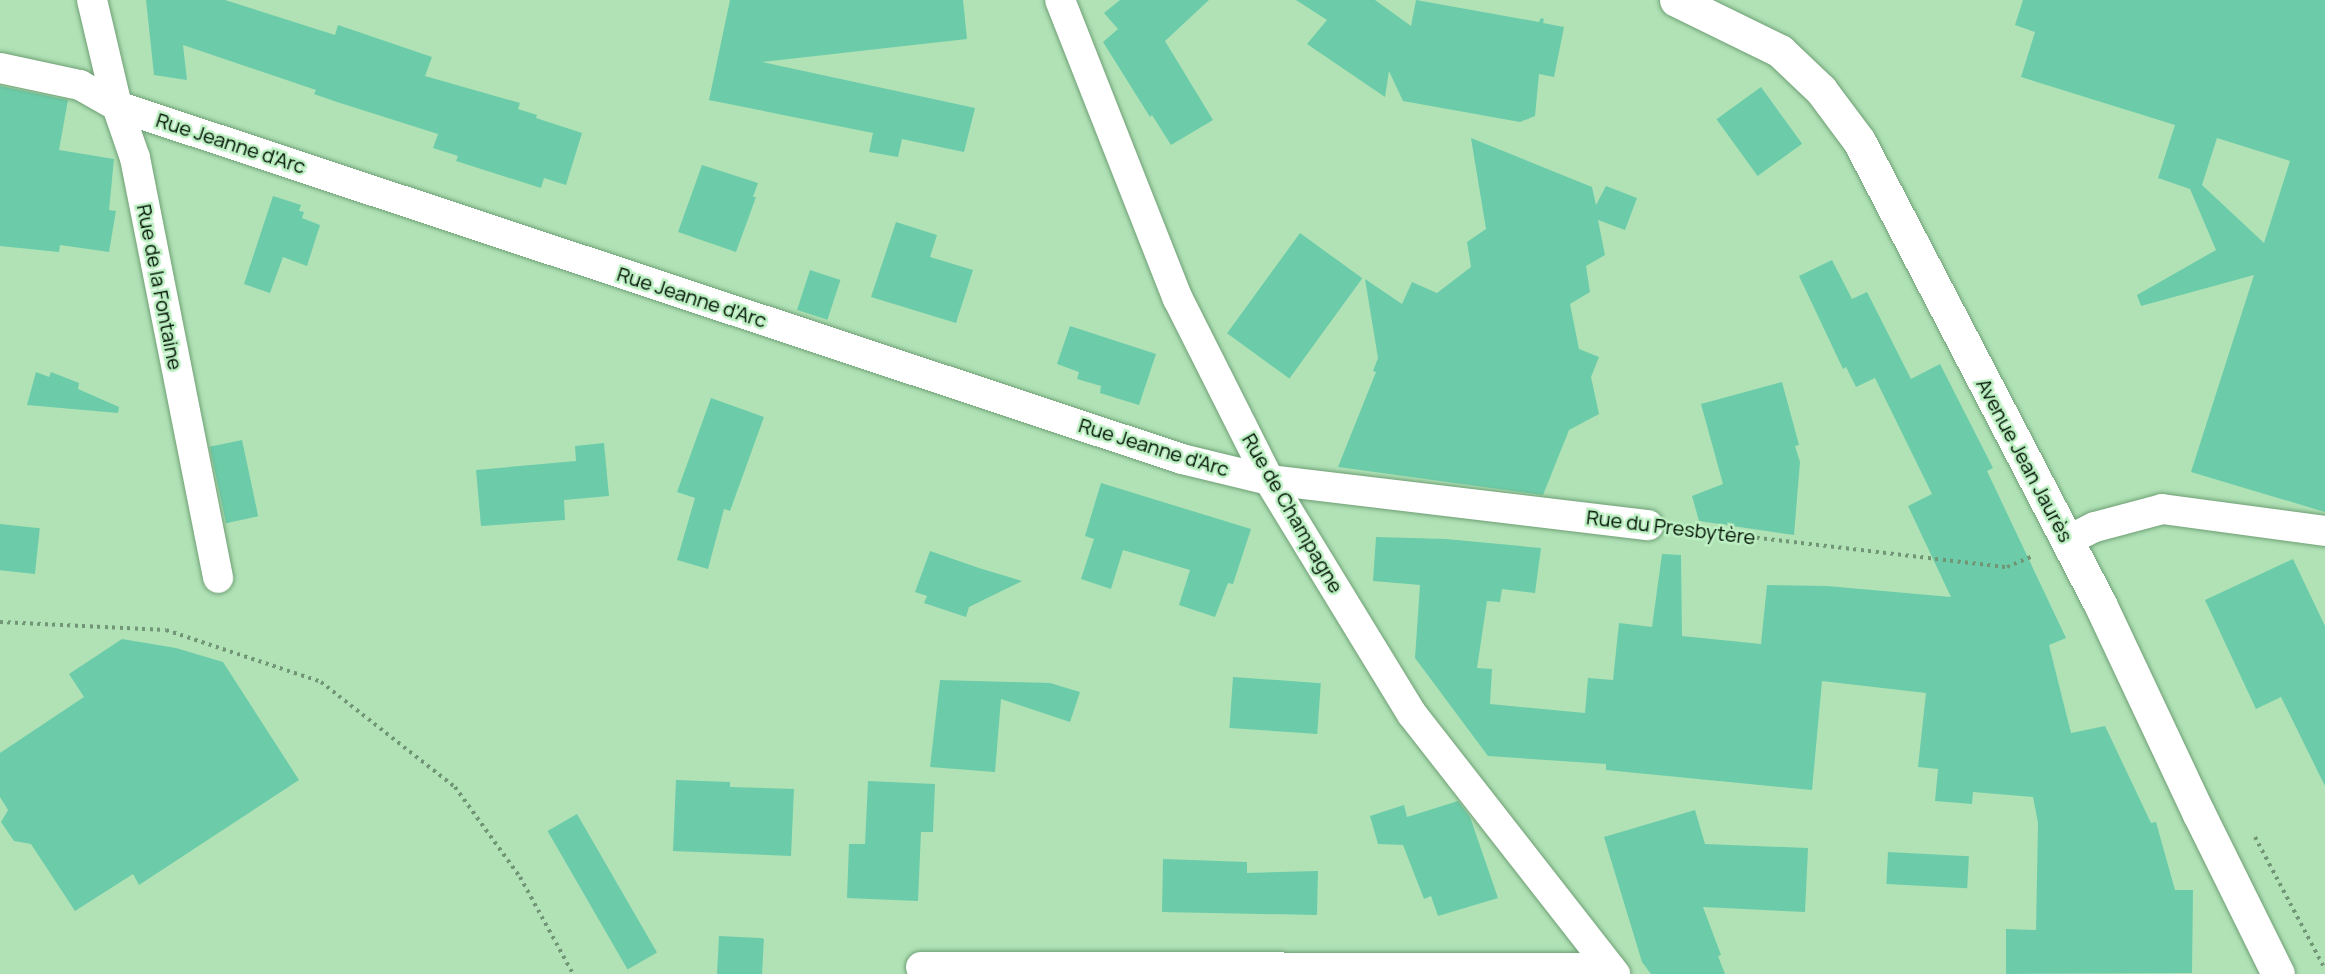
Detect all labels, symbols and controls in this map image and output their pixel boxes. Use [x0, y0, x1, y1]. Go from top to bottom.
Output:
street label: Rue Jeanne d'Arc [153, 107, 309, 179]
street label: Rue de la Fontaine [132, 202, 188, 372]
street label: Rue Jeanne d'Arc [614, 261, 770, 333]
street label: Avenue Jean Jaurès [1972, 374, 2078, 546]
street label: Rue Jeanne d'Arc [1076, 413, 1232, 481]
street label: Rue de Champagne [1238, 429, 1348, 597]
street label: Rue du Presbytère [1585, 505, 1757, 549]

